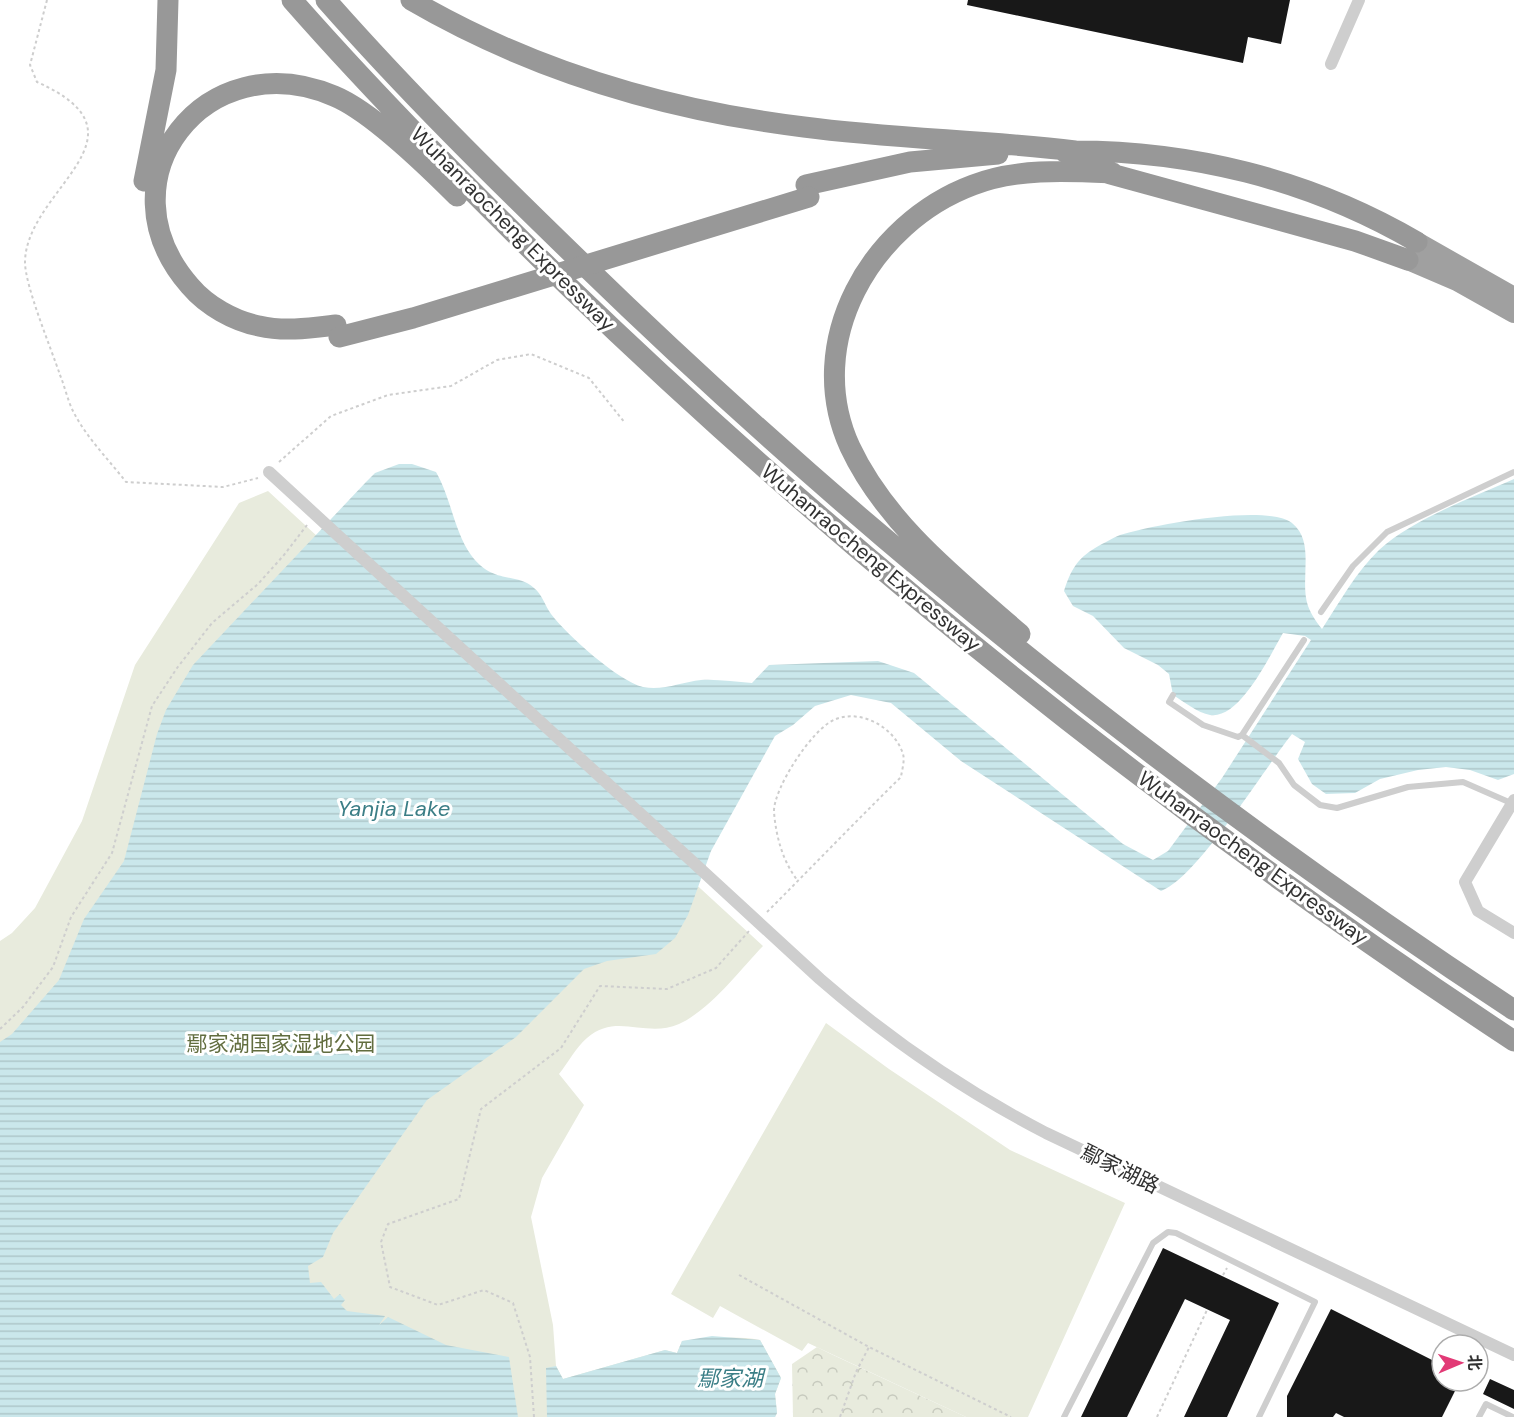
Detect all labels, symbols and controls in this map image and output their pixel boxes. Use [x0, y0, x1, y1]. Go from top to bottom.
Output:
street label: Wuhanraocheng Expressway [405, 121, 622, 338]
street label: Wuhanraocheng Expressway [755, 458, 987, 658]
street label: Wuhanraocheng Expressway [1132, 765, 1374, 951]
water label: Yanjia Lake [338, 794, 450, 823]
park label: 鄢家湖国家湿地公园 [187, 1030, 376, 1058]
street label: 鄢家湖路 [1076, 1138, 1164, 1200]
north arrow [1430, 1333, 1490, 1393]
text: 北 [1464, 1354, 1485, 1371]
water label: 鄢家湖 [697, 1364, 766, 1393]

